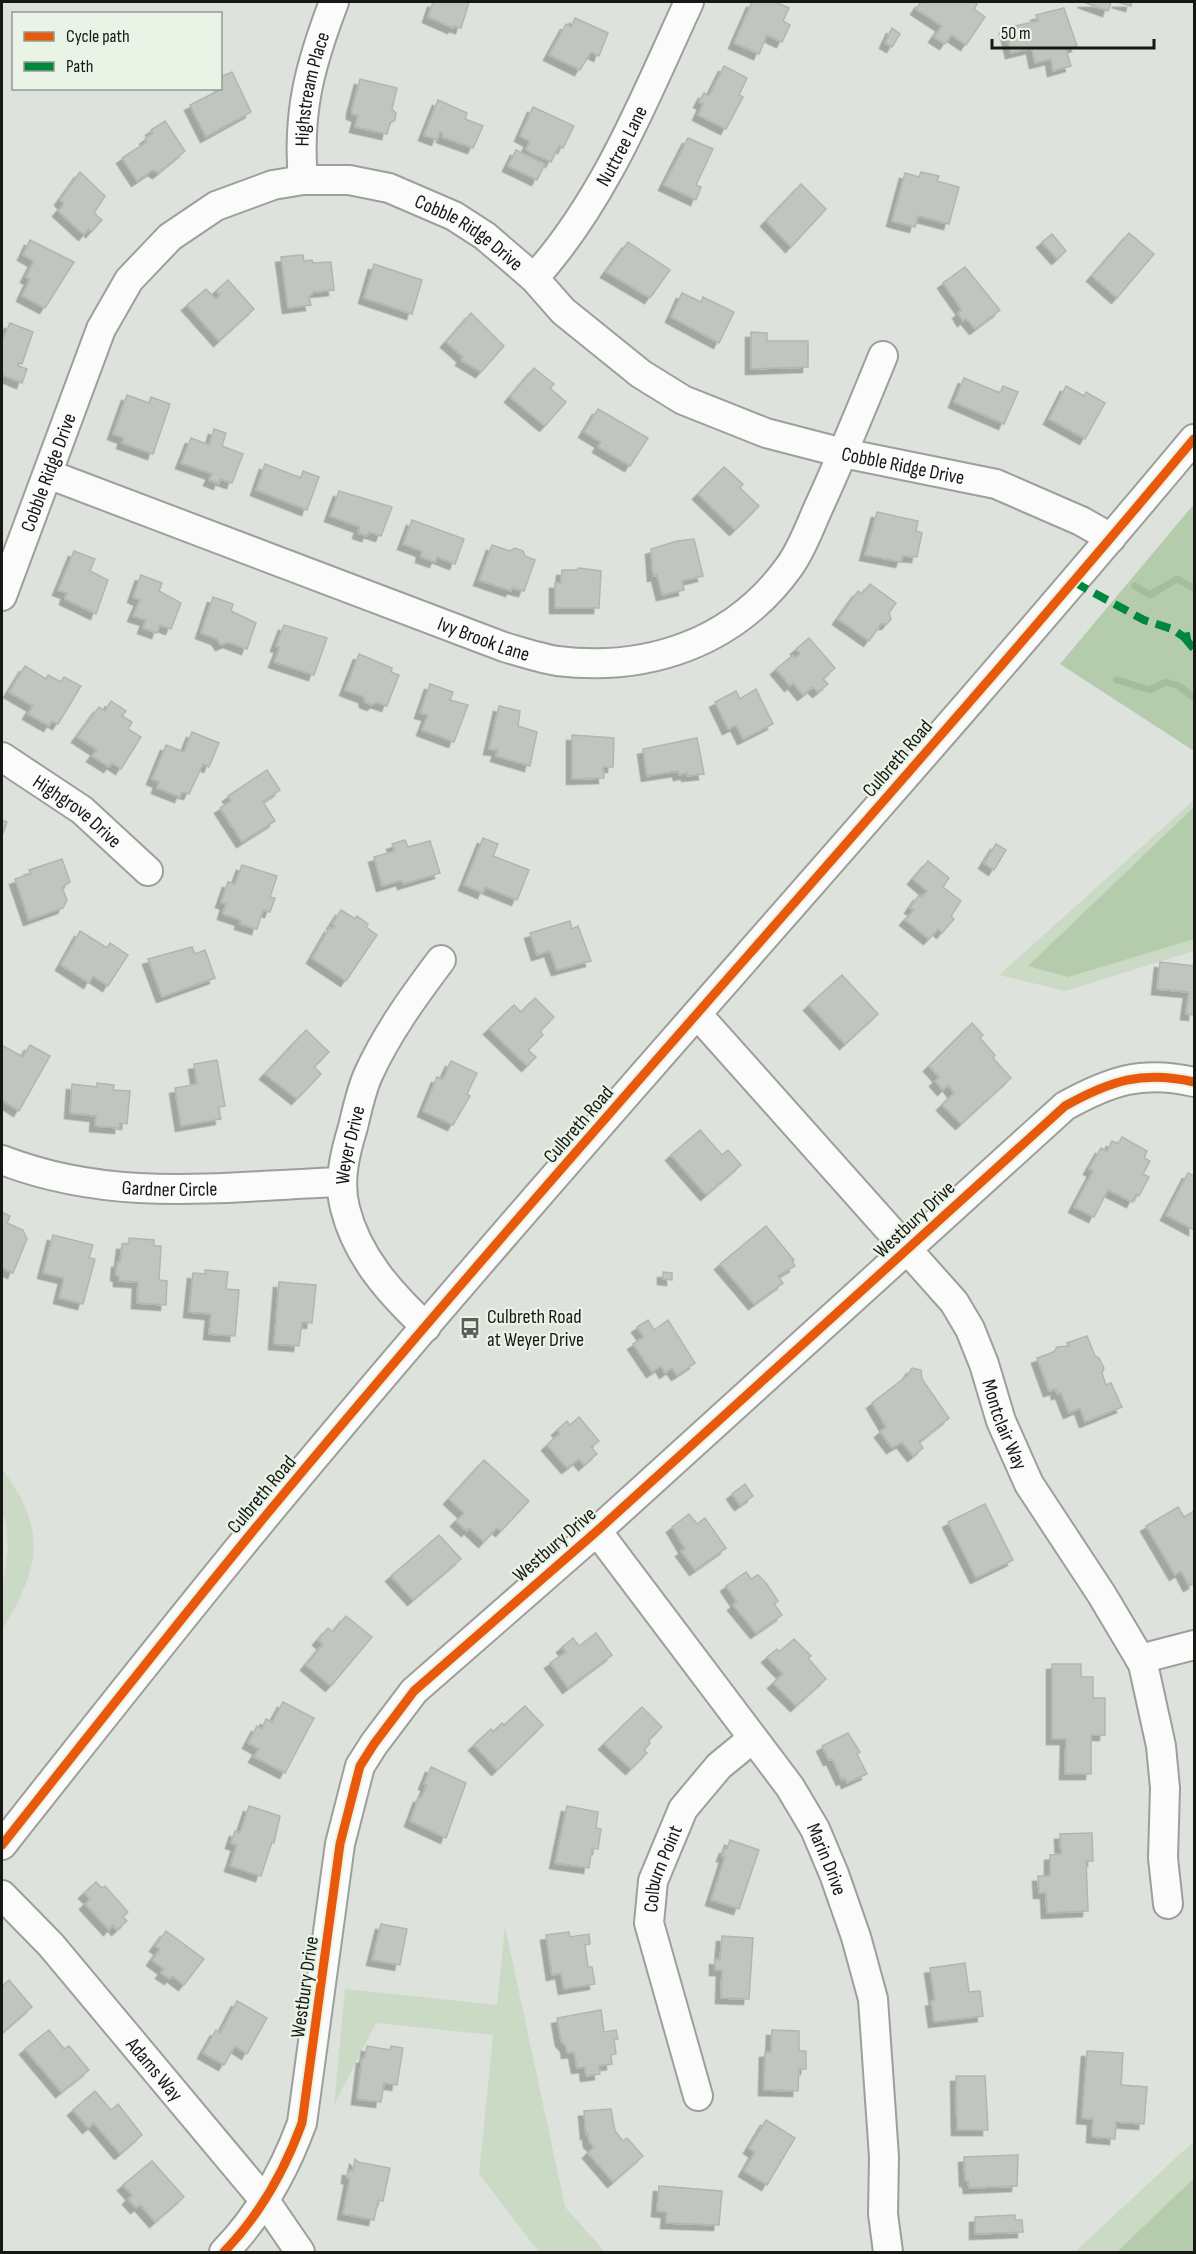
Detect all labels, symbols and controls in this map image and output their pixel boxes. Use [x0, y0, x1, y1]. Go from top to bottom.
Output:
legend [12, 12, 222, 90]
scale bar [992, 12, 1154, 50]
text: 50 m [1001, 23, 1031, 44]
text: Cycle path [66, 26, 130, 47]
street label: Highstream Place [291, 29, 335, 147]
text: Path [66, 56, 94, 77]
street label: Nuttree Lane [591, 102, 653, 191]
street label: Cobble Ridge Drive [411, 190, 528, 276]
street label: Cobble Ridge Drive [16, 410, 82, 535]
street label: Cobble Ridge Drive [839, 442, 966, 490]
street label: Ivy Brook Lane [434, 612, 532, 667]
street label: Culbreth Road [858, 715, 938, 802]
street label: Highgrove Drive [28, 770, 126, 853]
street label: Culbreth Road [539, 1081, 619, 1168]
street label: Weyer Drive [331, 1104, 371, 1185]
street label: Gardner Circle [121, 1176, 218, 1202]
street label: Westbury Drive [869, 1176, 960, 1263]
place label: Culbreth Road at Weyer Drive [487, 1305, 584, 1352]
bus stop icon: Culbreth Road at Weyer Drive [458, 1316, 482, 1340]
street label: Montclair Way [976, 1377, 1032, 1474]
street label: Culbreth Road [222, 1451, 301, 1539]
street label: Westbury Drive [508, 1502, 601, 1587]
street label: Marin Drive [801, 1820, 851, 1899]
street label: Colburn Point [639, 1822, 688, 1914]
street label: Westbury Drive [286, 1935, 324, 2040]
street label: Adams Way [120, 2033, 188, 2107]

